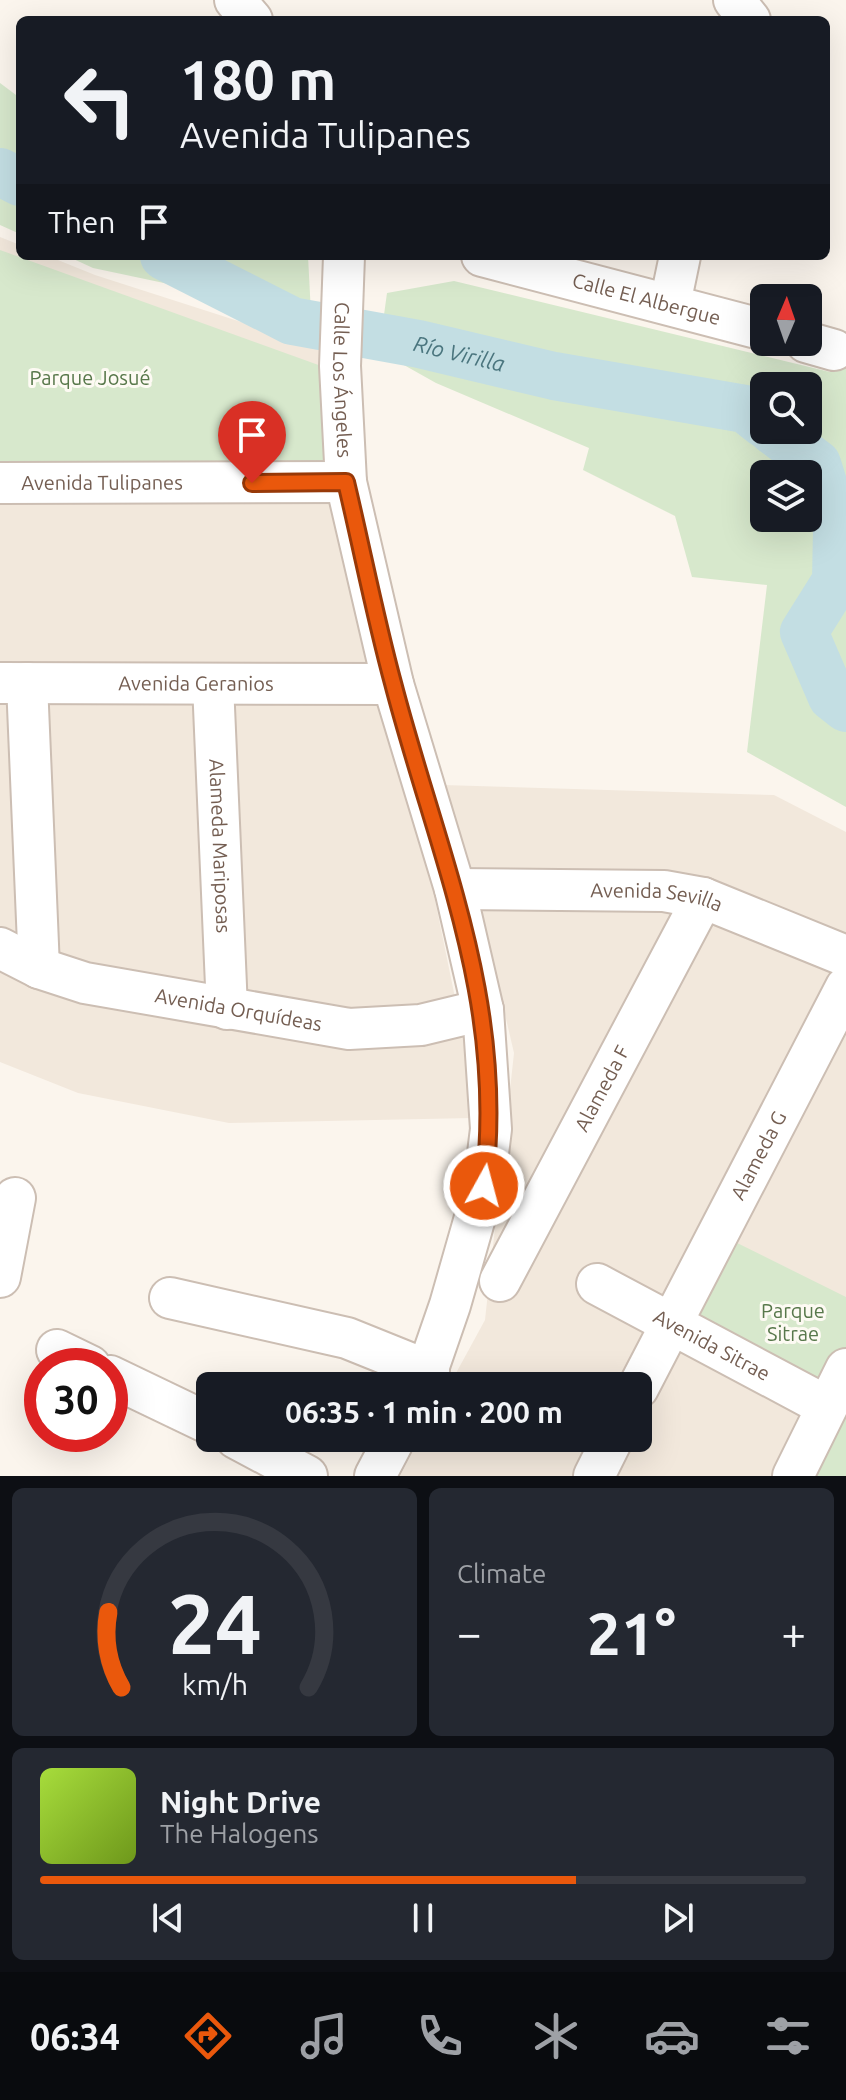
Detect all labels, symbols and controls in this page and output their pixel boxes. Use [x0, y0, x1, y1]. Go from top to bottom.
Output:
icon: left [48, 48, 152, 152]
text: 180 m [180, 48, 336, 111]
text: Avenida Tulipanes [180, 114, 471, 155]
icon: arrive [132, 200, 176, 244]
text: Then [48, 205, 116, 239]
street label: Calle El Albergue [570, 268, 723, 329]
north arrow [750, 284, 822, 356]
map controls [750, 284, 822, 532]
street label: Calle Los Ángeles [329, 302, 357, 458]
water label: Río Virilla [411, 330, 508, 376]
park label: Parque Josué [29, 366, 151, 389]
button: search [750, 372, 822, 444]
pin [218, 401, 286, 483]
icon: arrive [230, 413, 274, 457]
button: layers [750, 460, 822, 532]
street label: Avenida Tulipanes [21, 470, 183, 494]
street label: Avenida Geranios [118, 671, 274, 695]
street label: Alameda Mariposas [205, 758, 236, 934]
street label: Avenida Sevilla [590, 878, 726, 916]
street label: Avenida Orquídeas [153, 983, 324, 1035]
street label: Alameda F [569, 1041, 634, 1135]
street label: Alameda G [726, 1107, 791, 1203]
position arrow [442, 1144, 526, 1228]
park label: Parque Sitrae [761, 1299, 825, 1345]
street label: Avenida Sitrae [650, 1304, 774, 1385]
speed limit sign: 30 [24, 1348, 128, 1452]
text: 06:35 · 1 min · 200 m [285, 1395, 563, 1429]
text: Climate [457, 1559, 546, 1588]
text: 24 [168, 1576, 261, 1670]
text: 21° [587, 1599, 676, 1666]
text: − [457, 1608, 482, 1657]
text: + [781, 1608, 806, 1657]
text: km/h [182, 1668, 248, 1700]
text: Night Drive [160, 1785, 321, 1819]
text: The Halogens [160, 1819, 319, 1848]
icon: previous [146, 1896, 190, 1940]
icon: pause [401, 1896, 445, 1940]
icon: next [656, 1896, 700, 1940]
icon: directions [180, 2008, 236, 2064]
icon: music [296, 2008, 352, 2064]
icon: phone [412, 2008, 468, 2064]
icon: climate [528, 2008, 584, 2064]
icon: car [644, 2008, 700, 2064]
icon: filters [760, 2008, 816, 2064]
text: 06:34 [30, 2016, 120, 2057]

